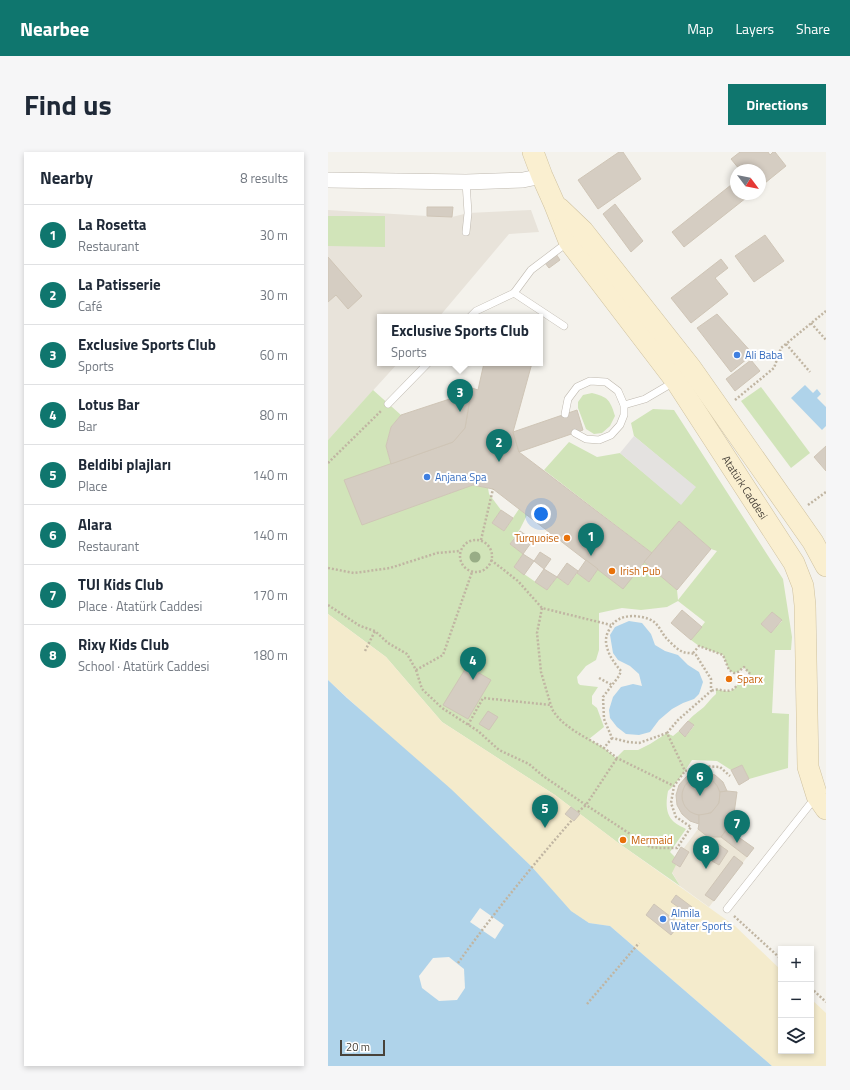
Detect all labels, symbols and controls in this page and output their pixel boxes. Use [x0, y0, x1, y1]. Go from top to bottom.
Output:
text: Nearbee [20, 14, 89, 43]
text: Map [687, 18, 713, 39]
text: Layers [735, 18, 774, 39]
text: Share [796, 18, 830, 39]
text: Find us [24, 83, 112, 126]
button: Directions [728, 84, 826, 125]
north arrow [730, 164, 766, 200]
text: Nearby [40, 165, 93, 191]
text: 8 results [240, 168, 288, 188]
text: La Rosetta [78, 213, 147, 236]
text: 1 [49, 225, 57, 245]
text: 30 m [260, 225, 288, 245]
text: Restaurant [78, 236, 139, 256]
text: La Patisserie [78, 273, 161, 296]
text: 2 [49, 285, 57, 305]
text: 30 m [260, 285, 288, 305]
text: Café [78, 296, 102, 316]
popup [377, 314, 543, 366]
text: Exclusive Sports Club [391, 319, 529, 342]
text: Exclusive Sports Club [78, 333, 216, 356]
text: Sports [391, 342, 427, 362]
text: 3 [49, 345, 57, 365]
text: 60 m [260, 345, 288, 365]
place label: Ali Baba [745, 347, 783, 363]
marker: Ali Baba [732, 350, 742, 360]
text: Sports [78, 356, 114, 376]
pin: 3 [447, 379, 473, 412]
text: Lotus Bar [78, 393, 140, 416]
text: 4 [49, 405, 57, 425]
text: 80 m [260, 405, 288, 425]
text: Bar [78, 416, 97, 436]
pin: 2 [486, 429, 512, 462]
street label: Atatürk Caddesi [718, 452, 772, 522]
text: Beldibi plajları [78, 453, 171, 476]
text: 5 [49, 465, 57, 485]
text: 140 m [252, 465, 288, 485]
place label: Anjana Spa [435, 469, 487, 485]
marker: Anjana Spa [422, 472, 432, 482]
text: Place [78, 476, 107, 496]
your location [531, 504, 551, 524]
text: Alara [78, 513, 112, 536]
pin: 1 [578, 523, 604, 556]
text: 6 [49, 525, 57, 545]
text: 140 m [252, 525, 288, 545]
place label: Turquoise [514, 530, 559, 546]
marker: Turquoise [562, 533, 572, 543]
text: Restaurant [78, 536, 139, 556]
place label: Irish Pub [620, 563, 661, 579]
marker: Irish Pub [607, 566, 617, 576]
text: TUI Kids Club [78, 573, 163, 596]
text: 7 [49, 585, 57, 605]
text: 170 m [252, 585, 288, 605]
text: Place · Atatürk Caddesi [78, 596, 202, 616]
text: Rixy Kids Club [78, 633, 169, 656]
text: 8 [49, 645, 57, 665]
text: 180 m [252, 645, 288, 665]
pin: 4 [460, 647, 486, 680]
text: School · Atatürk Caddesi [78, 656, 209, 676]
place label: Sparx [737, 671, 763, 687]
marker: Sparx [724, 674, 734, 684]
pin: 6 [687, 763, 713, 796]
pin: 5 [532, 795, 558, 828]
pin: 7 [724, 810, 750, 843]
place label: Mermaid [631, 832, 673, 848]
marker: Mermaid [618, 835, 628, 845]
pin: 8 [693, 836, 719, 869]
place label: Almila Water Sports [671, 905, 732, 934]
marker: Almila Water Sports [658, 914, 668, 924]
map controls [778, 946, 814, 1054]
button: + [778, 946, 814, 982]
button: − [778, 982, 814, 1018]
button: layers [778, 1018, 814, 1054]
scale bar [340, 1038, 385, 1057]
text: 20 m [346, 1039, 370, 1055]

